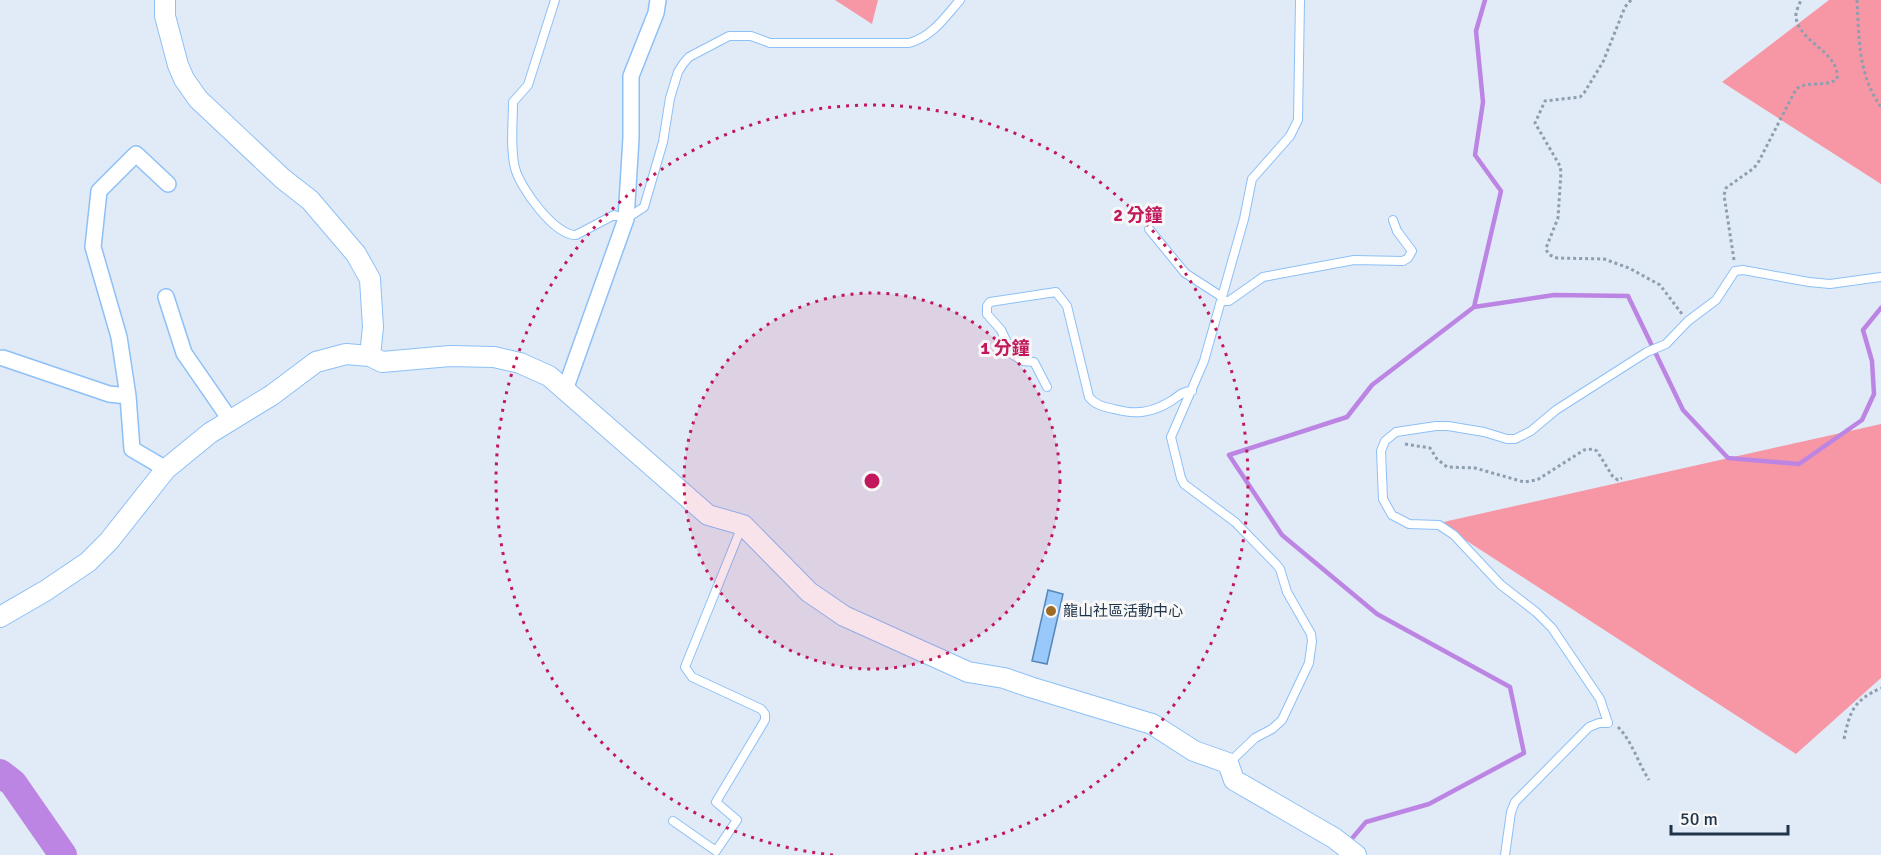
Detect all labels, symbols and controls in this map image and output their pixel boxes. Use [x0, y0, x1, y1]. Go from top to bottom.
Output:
text: 2 分鐘 [1113, 204, 1163, 226]
text: 1 分鐘 [980, 337, 1030, 359]
centre of rings [862, 471, 882, 491]
place label: 龍山社區活動中心 [1063, 602, 1183, 620]
marker: 龍山社區活動中心 [1044, 604, 1058, 618]
scale bar [1671, 798, 1788, 836]
text: 50 m [1680, 808, 1718, 830]

